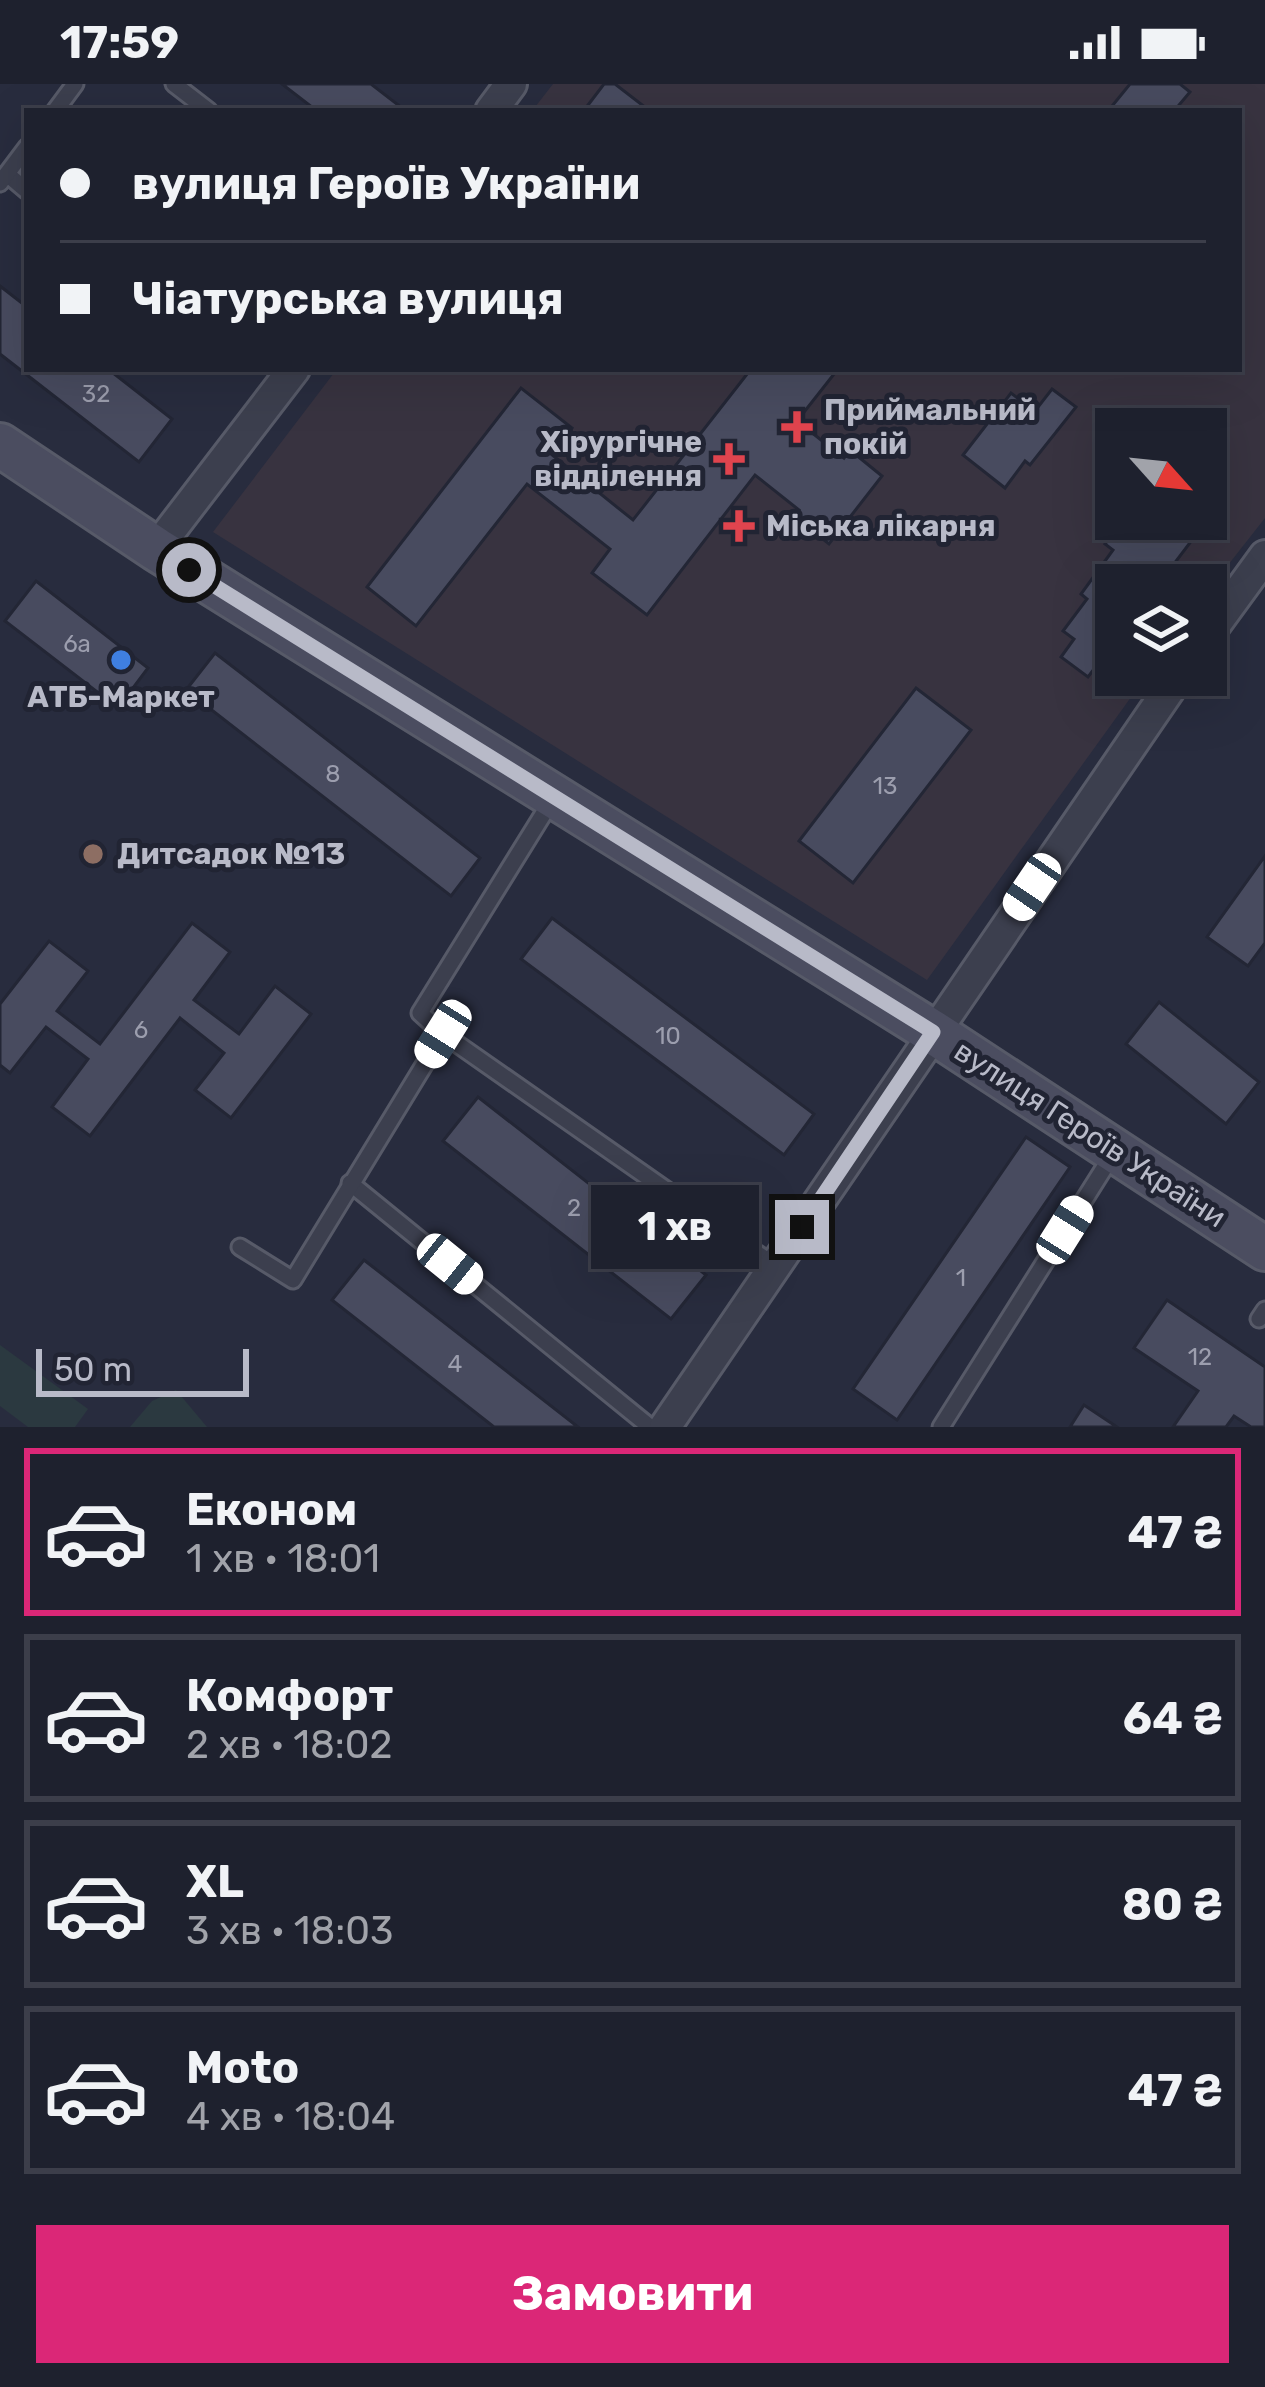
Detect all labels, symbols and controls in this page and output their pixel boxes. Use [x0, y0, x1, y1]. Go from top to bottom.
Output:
text: 17:59 [60, 16, 179, 69]
text: вулиця Героїв України [132, 157, 640, 210]
text: Чіатурська вулиця [132, 272, 564, 325]
house number: 32 [82, 380, 110, 408]
place label: Приймальний покій [824, 392, 1036, 462]
north arrow [1095, 408, 1227, 540]
map controls [1095, 408, 1227, 696]
marker: Приймальний покій [781, 411, 813, 443]
place label: Хірургічне відділення [534, 424, 702, 494]
marker: Хірургічне відділення [713, 443, 745, 475]
place label: Мiська лiкарня [766, 508, 996, 544]
marker: Мiська лiкарня [723, 510, 755, 542]
route start [162, 543, 216, 597]
button: layers [1095, 564, 1227, 696]
house number: 6а [63, 630, 91, 658]
marker: АТБ-Маркет [108, 647, 134, 673]
place label: АТБ-Маркет [27, 679, 215, 715]
house number: 8 [325, 760, 341, 788]
house number: 13 [873, 772, 897, 800]
place label: Дитсадок №13 [117, 836, 345, 872]
marker: Дитсадок №13 [80, 841, 106, 867]
car [997, 847, 1067, 927]
car [409, 994, 477, 1074]
house number: 6 [134, 1016, 148, 1044]
house number: 10 [655, 1022, 681, 1050]
street label: вулиця Героїв України [948, 1033, 1232, 1235]
callout: 1 хв [592, 1185, 760, 1269]
car [1031, 1190, 1099, 1270]
house number: 2 [567, 1194, 581, 1222]
route end [775, 1200, 829, 1254]
text: 1 хв [638, 1204, 712, 1250]
car [411, 1227, 489, 1301]
house number: 1 [956, 1264, 966, 1292]
scale bar [36, 1343, 249, 1396]
house number: 12 [1188, 1343, 1212, 1371]
text: 50 m [54, 1350, 132, 1389]
house number: 4 [448, 1350, 463, 1378]
icon: car [42, 1478, 150, 1586]
text: Економ [186, 1483, 357, 1536]
text: 47 ₴ [1127, 1506, 1223, 1559]
text: 1 хв · 18:01 [186, 1536, 380, 1582]
icon: car [42, 1664, 150, 1772]
text: Комфорт [186, 1669, 393, 1722]
text: 64 ₴ [1123, 1692, 1223, 1745]
text: 2 хв · 18:02 [186, 1722, 392, 1768]
icon: car [42, 1850, 150, 1958]
text: XL [186, 1855, 244, 1908]
text: 80 ₴ [1122, 1878, 1223, 1931]
text: 3 хв · 18:03 [186, 1908, 394, 1954]
icon: car [42, 2036, 150, 2144]
text: Moto [186, 2041, 299, 2094]
text: 47 ₴ [1127, 2064, 1223, 2117]
text: 4 хв · 18:04 [186, 2094, 395, 2140]
button: Замовити [36, 2225, 1229, 2363]

